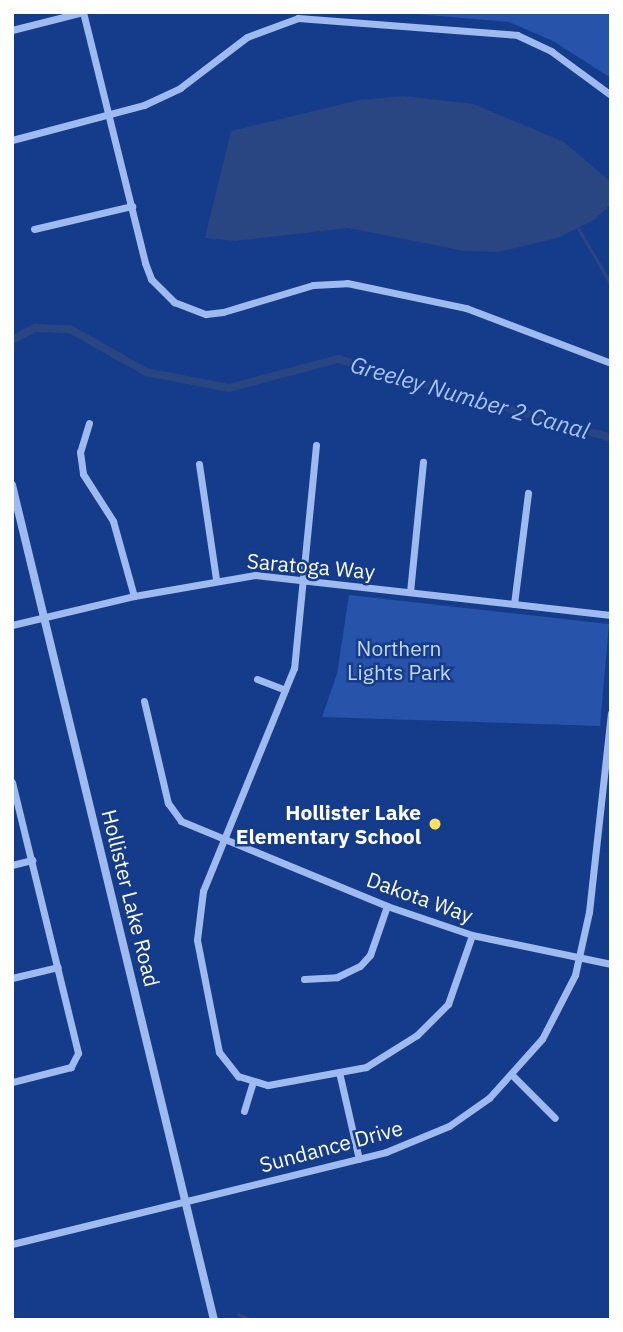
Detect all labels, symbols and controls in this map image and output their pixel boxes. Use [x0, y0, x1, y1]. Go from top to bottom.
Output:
water label: Greeley Number 2 Canal [348, 350, 592, 444]
street label: Saratoga Way [246, 548, 376, 584]
park label: Northern Lights Park [347, 635, 451, 685]
place label: Hollister Lake Elementary School [236, 799, 421, 849]
street label: Hollister Lake Road [97, 807, 165, 989]
marker: Hollister Lake Elementary School [427, 816, 443, 832]
street label: Dakota Way [363, 866, 477, 928]
street label: Sundance Drive [257, 1115, 405, 1177]

